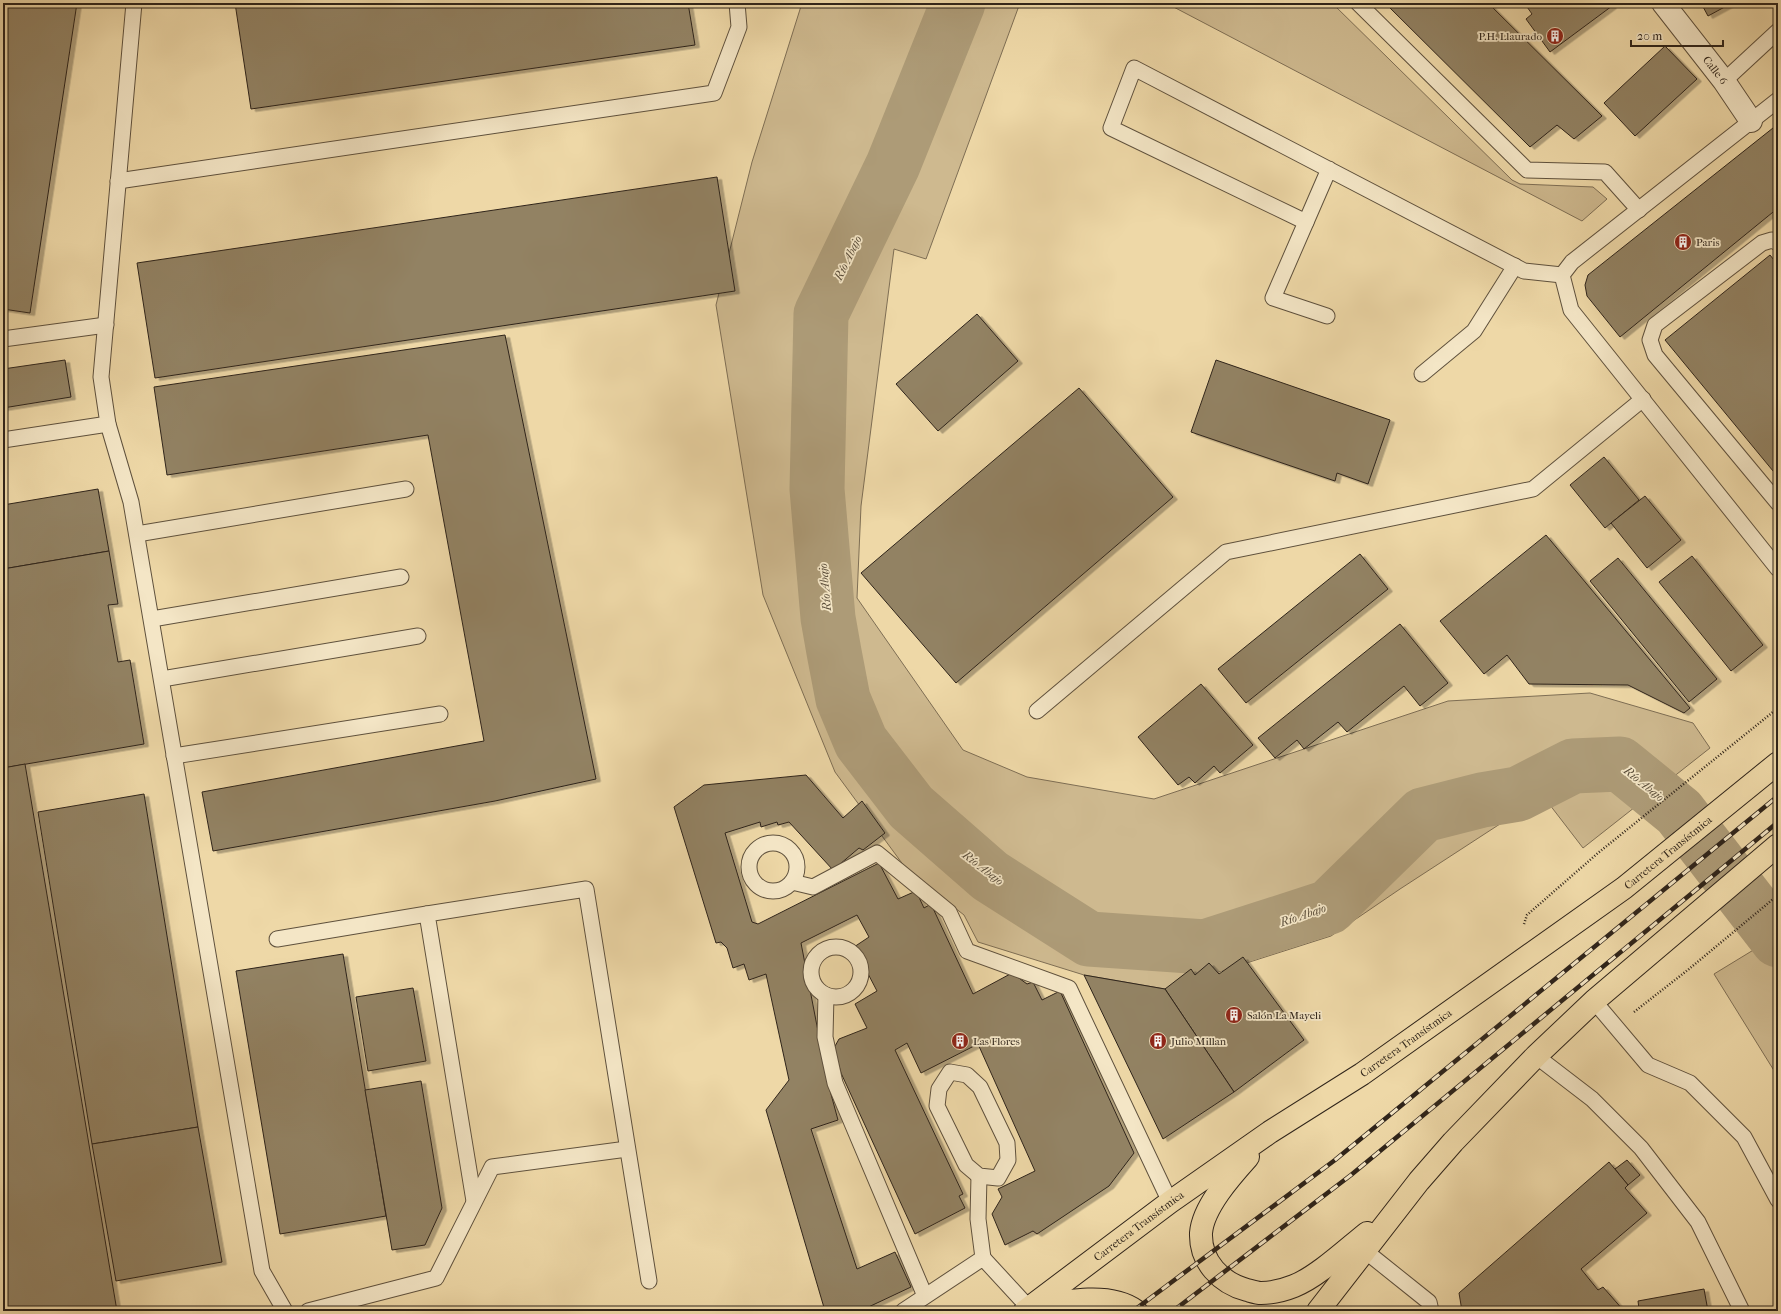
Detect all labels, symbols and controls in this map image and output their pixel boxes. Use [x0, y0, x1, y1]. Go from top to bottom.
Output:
scale bar [1631, 22, 1723, 48]
building icon: P.H. Llaurado [1545, 26, 1565, 46]
text: 20 m [1637, 29, 1662, 43]
place label: P.H. Llaurado [1478, 30, 1542, 43]
street label: Calle 6 [1700, 53, 1730, 87]
building icon: Paris [1673, 232, 1693, 252]
water label: Río Abajo [831, 233, 865, 283]
place label: Paris [1696, 236, 1720, 249]
water label: Río Abajo [816, 563, 834, 612]
water label: Río Abajo [1620, 763, 1667, 804]
street label: Carretera Transístmica [1621, 812, 1715, 892]
water label: Río Abajo [959, 847, 1006, 888]
water label: Río Abajo [1277, 901, 1328, 930]
building icon: Salón La Mayeli [1224, 1005, 1244, 1025]
street label: Carretera Transístmica [1358, 1005, 1455, 1080]
place label: Salón La Mayeli [1247, 1009, 1322, 1022]
building icon: Las Flores [950, 1031, 970, 1051]
building icon: Julio Millan [1148, 1031, 1168, 1051]
place label: Las Flores [973, 1035, 1020, 1048]
place label: Julio Millan [1170, 1035, 1227, 1048]
street label: Carretera Transístmica [1091, 1187, 1187, 1264]

